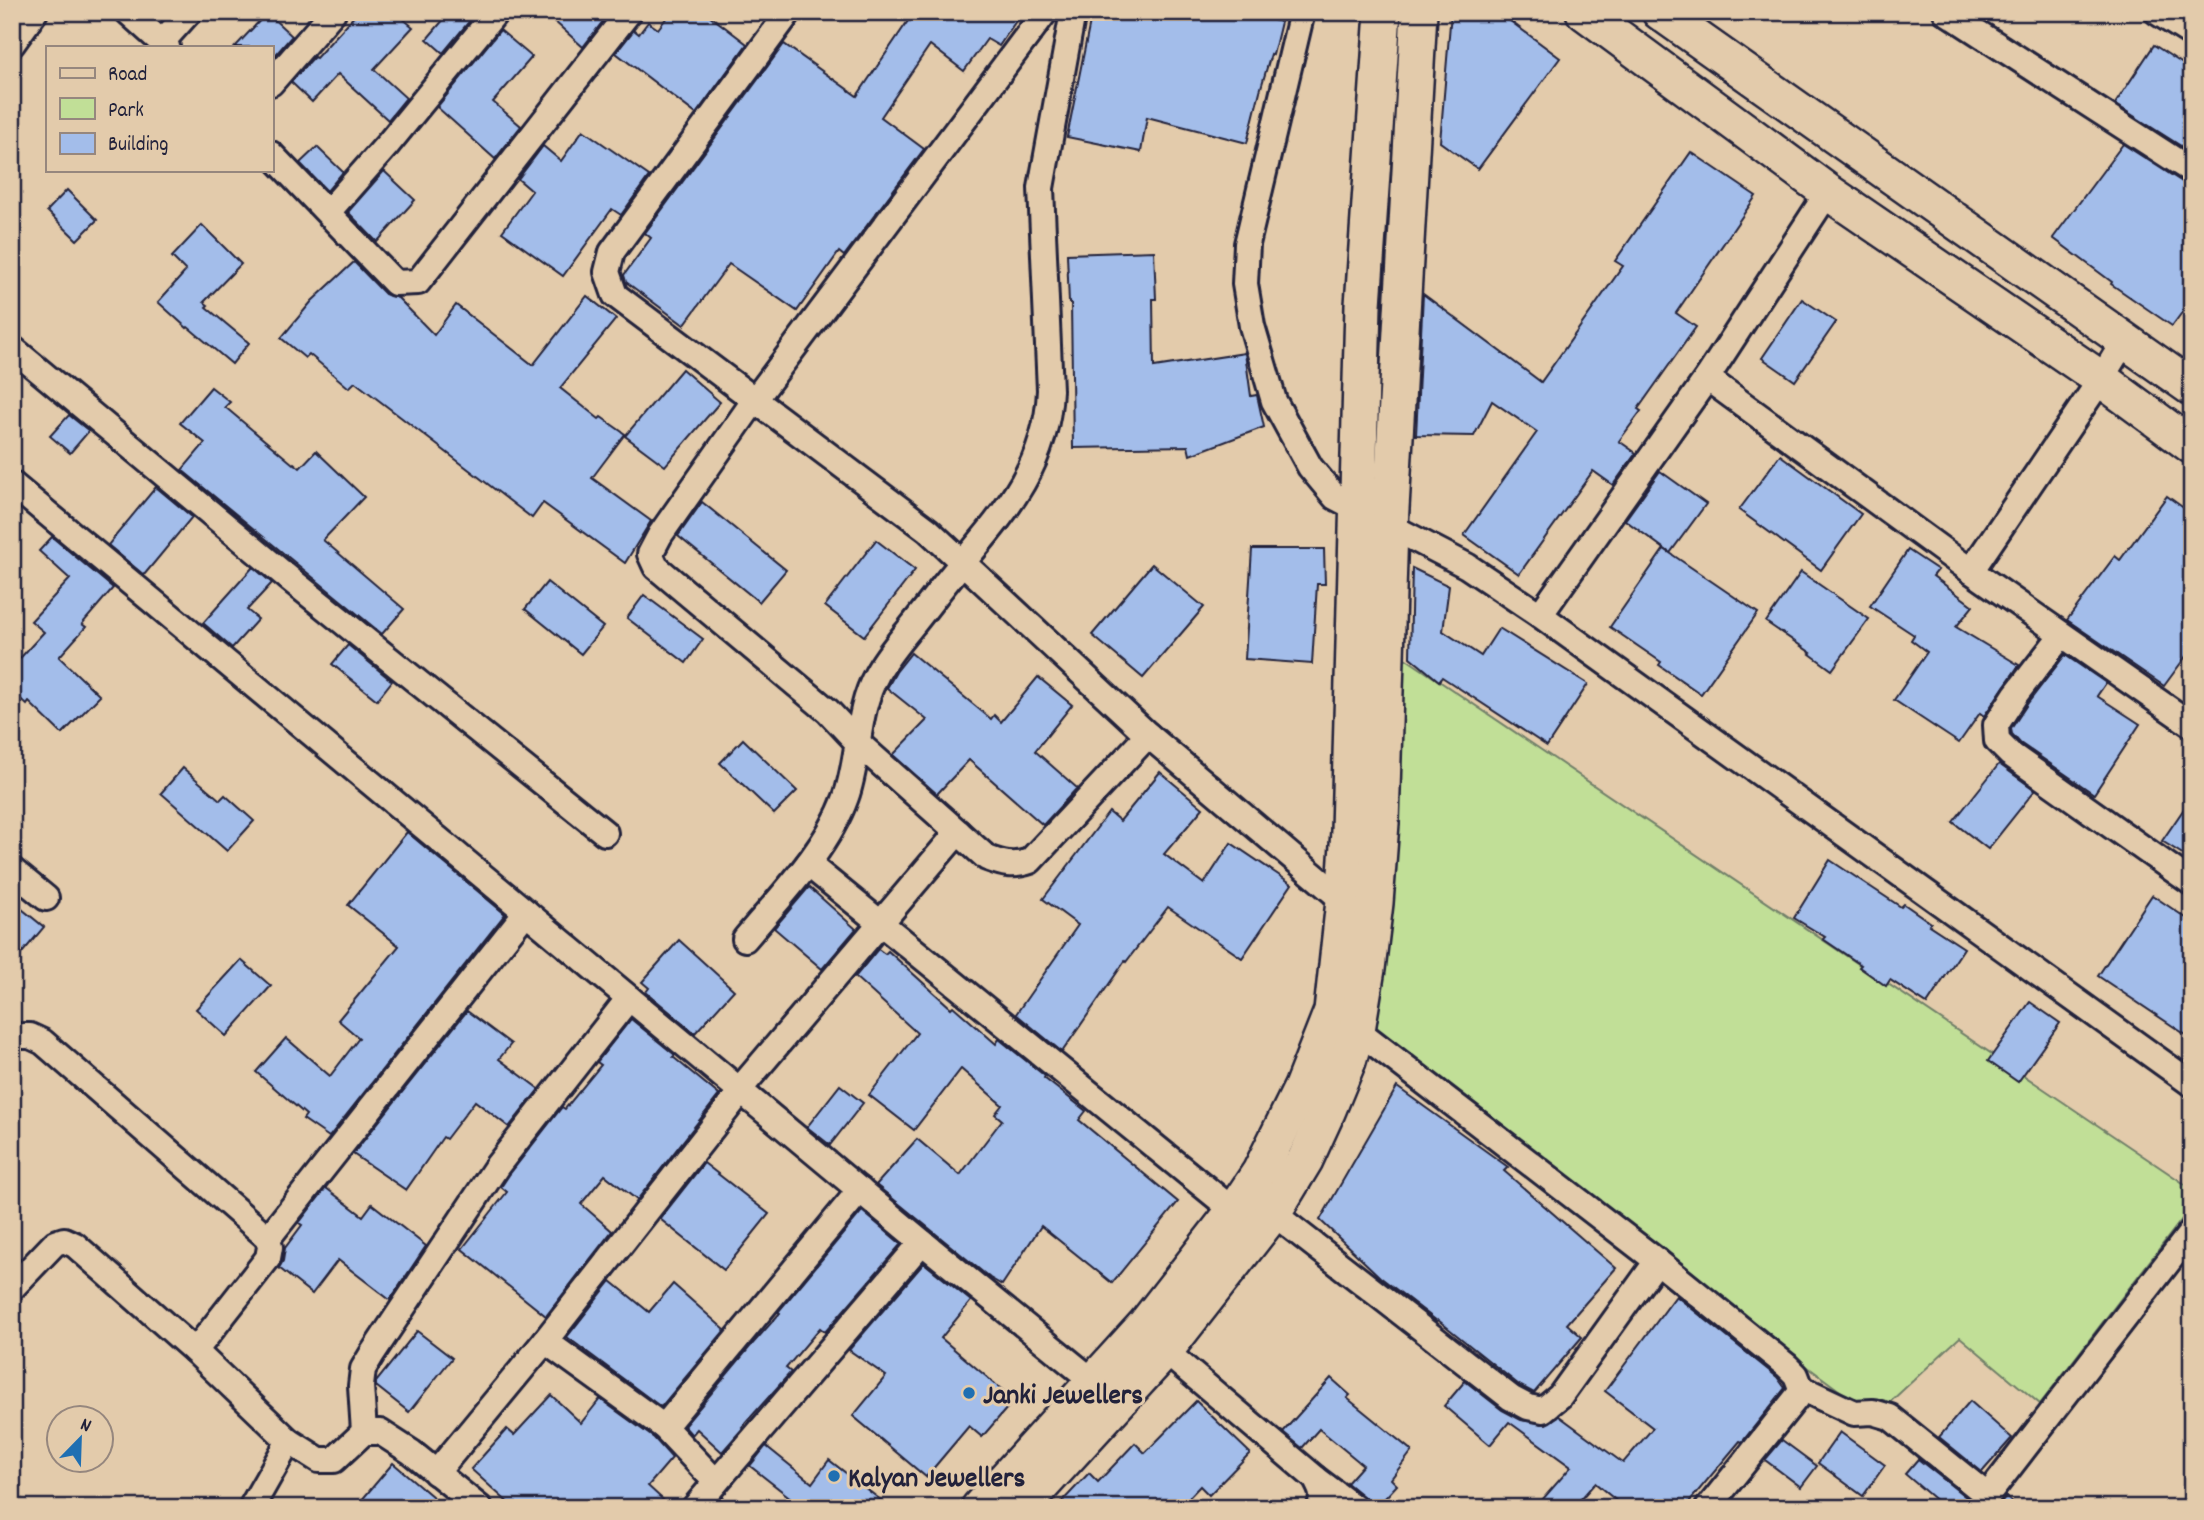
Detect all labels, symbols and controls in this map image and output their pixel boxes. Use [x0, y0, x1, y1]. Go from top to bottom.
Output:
legend [46, 46, 273, 172]
text: Road [108, 61, 147, 91]
text: Park [108, 97, 144, 127]
text: Building [108, 131, 168, 161]
place label: Janki Jewellers [983, 1378, 1143, 1418]
marker: Janki Jewellers [961, 1385, 977, 1401]
north arrow [46, 1404, 116, 1474]
text: N [76, 1412, 95, 1441]
place label: Kalyan Jewellers [848, 1461, 1025, 1501]
marker: Kalyan Jewellers [826, 1468, 842, 1484]

